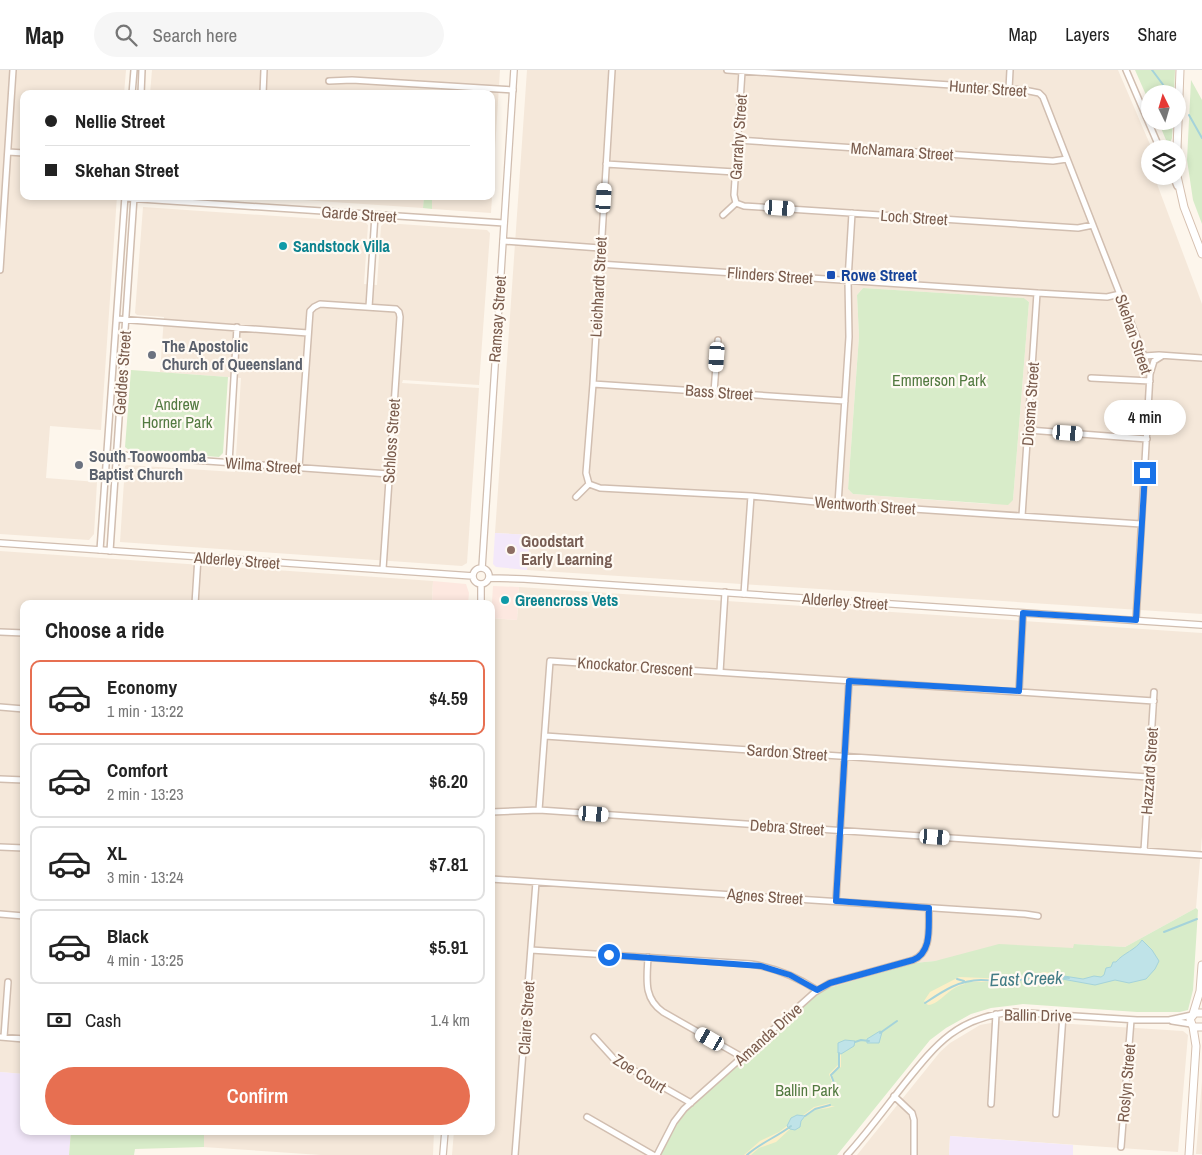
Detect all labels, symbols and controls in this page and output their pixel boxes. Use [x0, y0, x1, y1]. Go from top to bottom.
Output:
search box [94, 12, 444, 57]
text: Map [25, 19, 64, 51]
icon: search [112, 21, 140, 49]
text: Search here [152, 22, 237, 48]
text: Map [1009, 22, 1037, 47]
text: Layers [1065, 22, 1110, 47]
text: Share [1138, 22, 1177, 47]
street label: Hunter Street [948, 74, 1028, 102]
north arrow [1141, 85, 1186, 130]
map controls [1141, 85, 1186, 185]
street label: Garrahy Street [724, 93, 752, 181]
text: Nellie Street [75, 108, 165, 134]
street label: McNamara Street [850, 136, 954, 166]
button: layers [1141, 140, 1186, 185]
text: Skehan Street [75, 157, 179, 183]
car [595, 183, 612, 213]
car [764, 199, 795, 217]
street label: Garde Street [321, 200, 398, 228]
street label: Loch Street [880, 204, 949, 230]
place label: Sandstock Villa [293, 235, 390, 257]
street label: Leichhardt Street [584, 236, 612, 338]
marker: Sandstock Villa [277, 240, 289, 252]
street label: Flinders Street [726, 261, 814, 289]
place label: Rowe Street [841, 264, 917, 286]
marker: Rowe Street [825, 269, 837, 281]
street label: Ramsay Street [483, 275, 511, 363]
street label: Skehan Street [1110, 291, 1158, 377]
street label: Geddes Street [108, 330, 136, 416]
place label: The Apostolic Church of Queensland [162, 335, 303, 375]
car [708, 342, 725, 372]
marker: The Apostolic Church of Queensland [146, 349, 158, 361]
street label: Diosma Street [1016, 361, 1044, 447]
park label: Emmerson Park [892, 369, 986, 391]
street label: Bass Street [684, 379, 754, 405]
park label: Andrew Horner Park [142, 393, 213, 433]
street label: Schloss Street [377, 398, 405, 484]
callout: 4 min [1104, 400, 1186, 436]
text: 4 min [1128, 406, 1162, 428]
car [1052, 424, 1083, 442]
place label: South Toowoomba Baptist Church [89, 445, 207, 485]
street label: Wilma Street [224, 451, 302, 479]
marker: South Toowoomba Baptist Church [73, 459, 85, 471]
route end [1134, 462, 1156, 484]
street label: Wentworth Street [814, 490, 917, 520]
place label: Goodstart Early Learning [521, 530, 612, 570]
marker: Goodstart Early Learning [505, 544, 517, 556]
street label: Alderley Street [192, 546, 281, 574]
street label: Alderley Street [800, 587, 889, 615]
place label: Greencross Vets [515, 589, 618, 611]
marker: Greencross Vets [499, 594, 511, 606]
text: Choose a ride [45, 615, 164, 645]
street label: Knockator Crescent [577, 651, 694, 681]
text: Economy [107, 674, 177, 700]
icon: car [47, 675, 92, 720]
text: $4.59 [429, 685, 468, 711]
text: 1 min · 13:22 [107, 700, 184, 722]
street label: Hazzard Street [1135, 726, 1163, 815]
street label: Sardon Street [746, 738, 828, 766]
text: Comfort [107, 757, 168, 783]
icon: car [47, 758, 92, 803]
text: $6.20 [429, 768, 468, 794]
text: 2 min · 13:23 [107, 783, 184, 805]
car [578, 805, 609, 823]
street label: Debra Street [749, 813, 825, 841]
car [919, 828, 950, 846]
text: XL [107, 840, 127, 866]
icon: car [47, 841, 92, 886]
text: $7.81 [429, 851, 468, 877]
text: 3 min · 13:24 [107, 866, 184, 888]
street label: Agnes Street [725, 882, 804, 910]
text: Black [107, 923, 149, 949]
icon: car [47, 924, 92, 969]
text: $5.91 [429, 934, 468, 960]
route start [598, 944, 620, 966]
text: 4 min · 13:25 [107, 949, 184, 971]
water label: East Creek [989, 965, 1064, 992]
street label: Claire Street [512, 980, 540, 1056]
street label: Amanda Drive [729, 998, 807, 1071]
street label: Ballin Drive [1004, 1003, 1072, 1027]
icon: cash [45, 1006, 73, 1034]
text: Cash [85, 1007, 121, 1033]
text: 1.4 km [431, 1009, 470, 1031]
car [693, 1025, 726, 1053]
street label: Roslyn Street [1112, 1042, 1140, 1123]
street label: Zoe Court [609, 1048, 671, 1098]
button: Confirm [45, 1067, 470, 1125]
park label: Ballin Park [775, 1079, 839, 1101]

